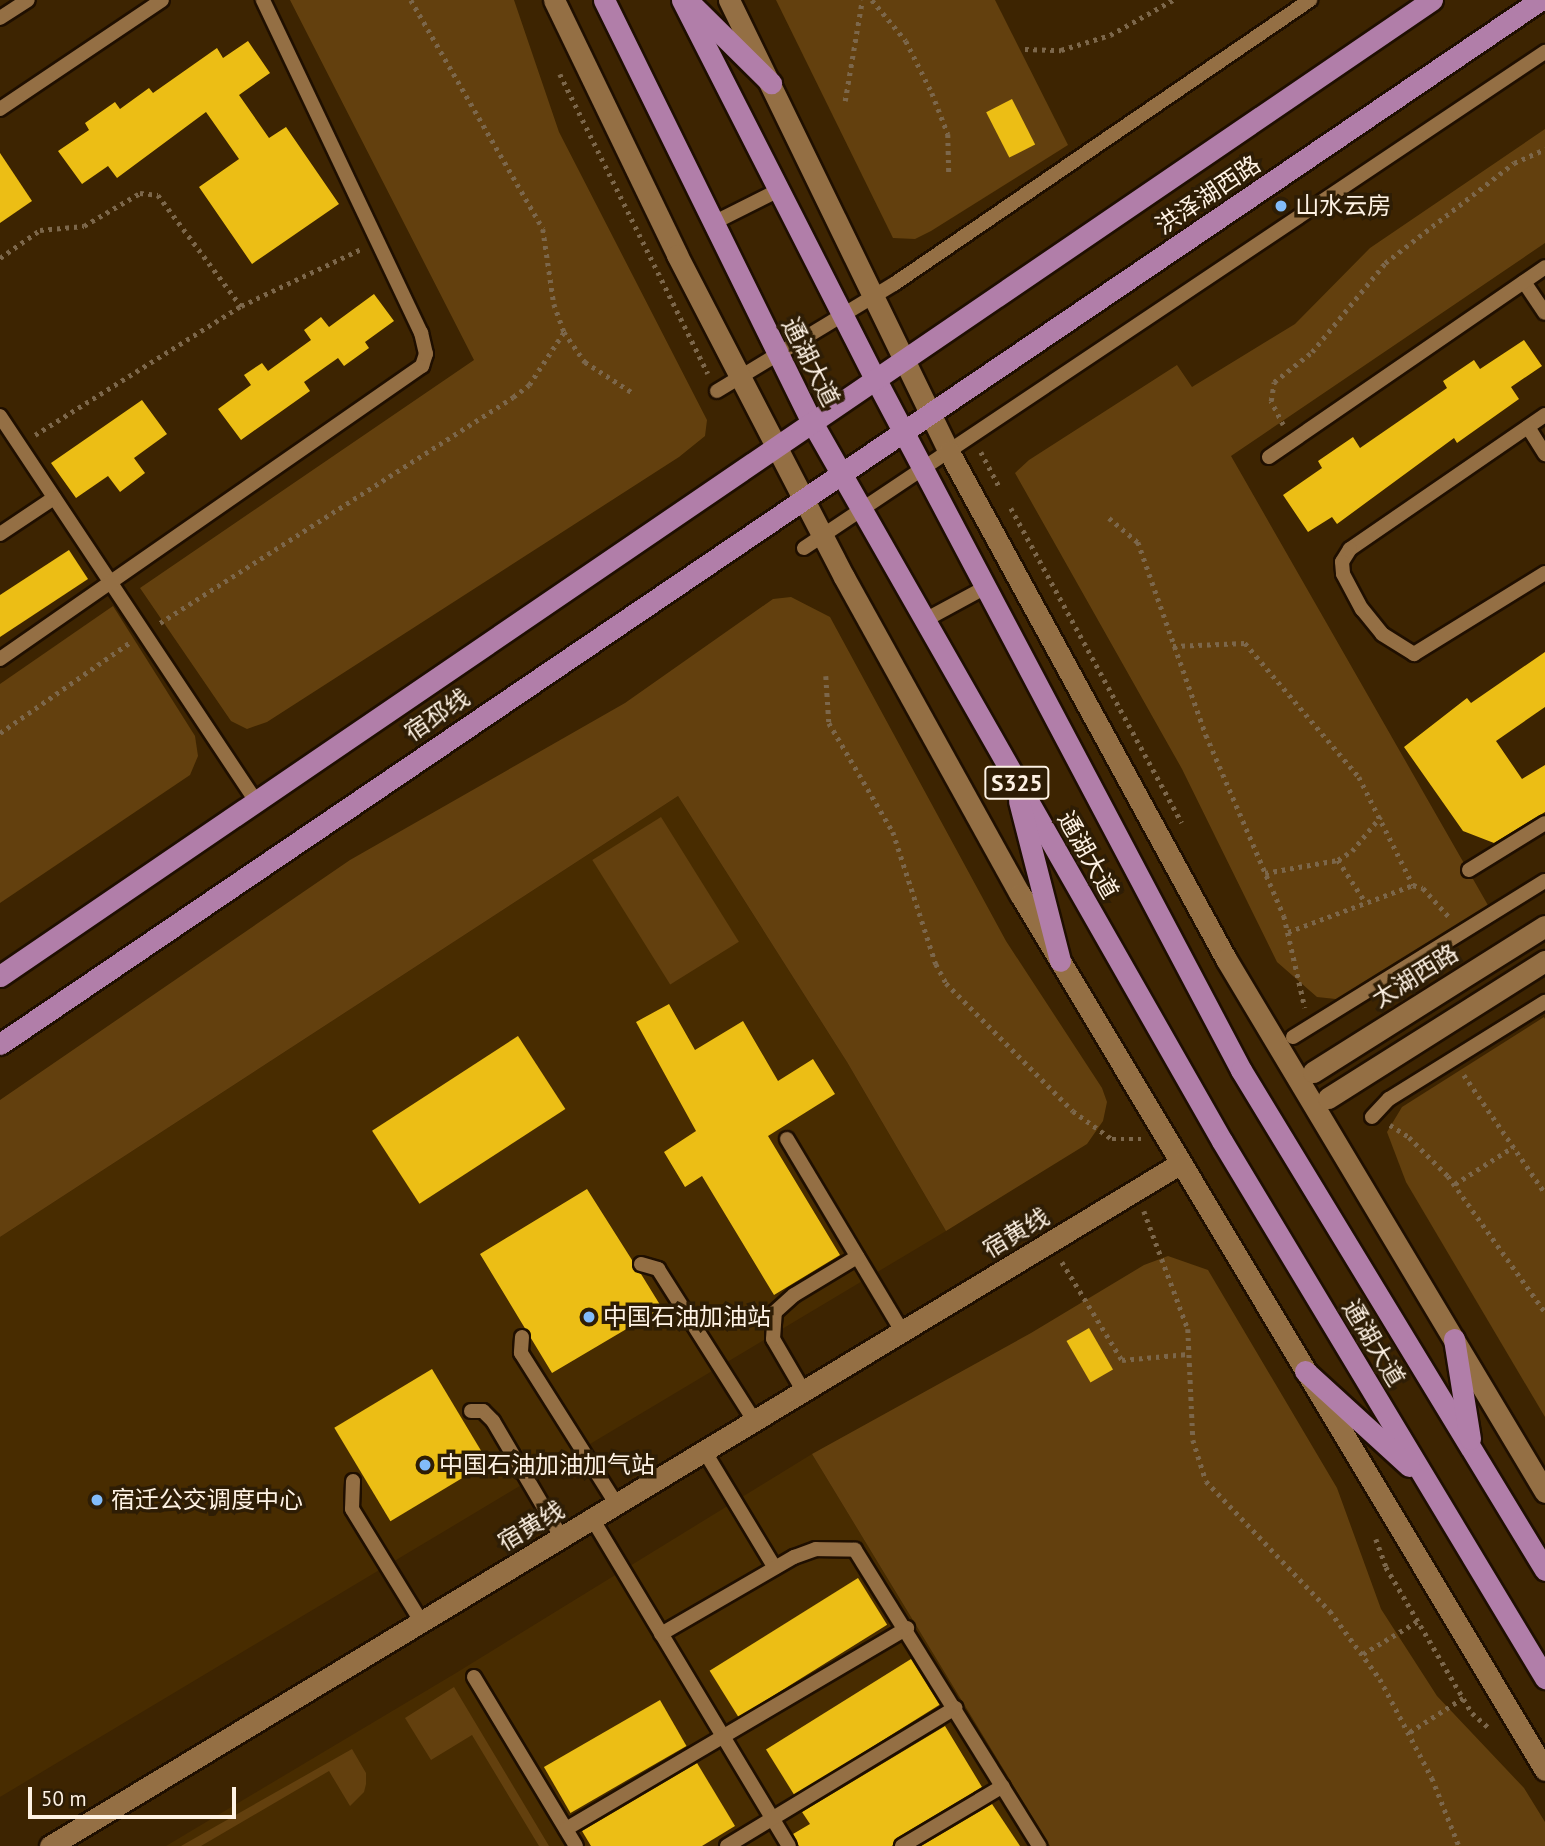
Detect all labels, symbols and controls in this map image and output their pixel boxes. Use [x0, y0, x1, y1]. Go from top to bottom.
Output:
street label: 洪泽湖西路 [1150, 150, 1266, 240]
place label: 山水云房 [1295, 192, 1391, 220]
marker: 山水云房 [1273, 198, 1289, 214]
street label: 通湖大道 [776, 313, 846, 411]
street label: 宿邳线 [399, 683, 475, 747]
road number: S325 [984, 764, 1050, 803]
street label: 通湖大道 [1052, 806, 1124, 904]
street label: 太湖西路 [1367, 938, 1463, 1014]
street label: 宿黄线 [978, 1202, 1054, 1264]
street label: 通湖大道 [1337, 1294, 1411, 1392]
place label: 中国石油加油站 [603, 1303, 771, 1331]
marker: 中国石油加油站 [581, 1309, 597, 1325]
place label: 中国石油加油加气站 [439, 1451, 655, 1479]
marker: 中国石油加油加气站 [417, 1457, 433, 1473]
place label: 宿迁公交调度中心 [111, 1486, 303, 1514]
marker: 宿迁公交调度中心 [89, 1492, 105, 1508]
street label: 宿黄线 [493, 1495, 569, 1557]
scale bar [32, 1772, 240, 1816]
text: 50 m [41, 1785, 87, 1812]

